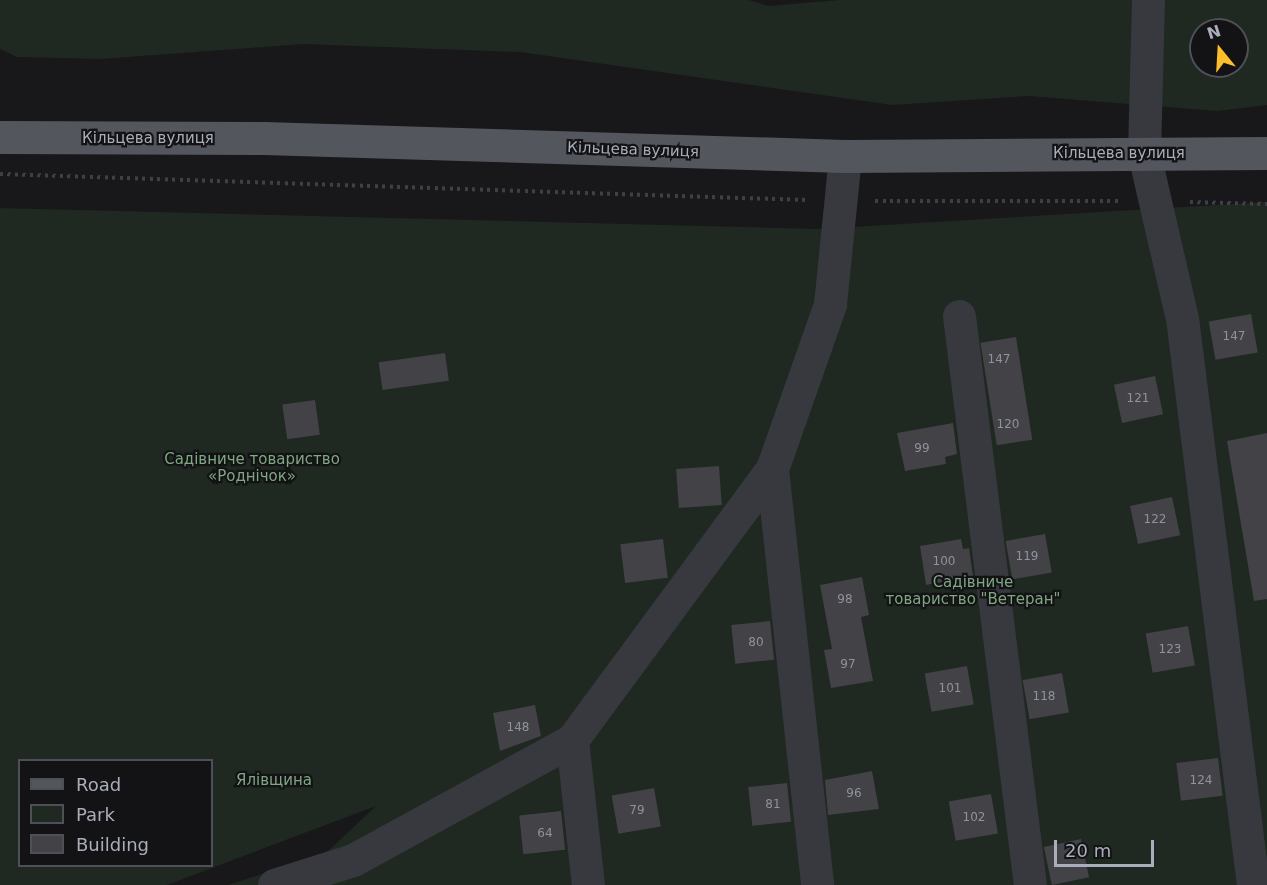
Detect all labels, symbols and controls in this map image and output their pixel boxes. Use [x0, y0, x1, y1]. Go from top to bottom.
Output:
north arrow [1189, 18, 1249, 78]
text: N [1205, 21, 1223, 43]
street label: Кільцева вулиця [82, 130, 214, 148]
street label: Кільцева вулиця [567, 139, 699, 161]
street label: Кільцева вулиця [1053, 145, 1185, 163]
house number: 147 [1223, 330, 1245, 344]
house number: 147 [988, 353, 1010, 367]
house number: 121 [1127, 392, 1149, 406]
house number: 120 [997, 418, 1019, 432]
house number: 99 [914, 442, 930, 456]
park label: Садівниче товариство «Роднічок» [164, 450, 340, 485]
house number: 122 [1144, 513, 1166, 527]
house number: 119 [1016, 550, 1038, 564]
house number: 100 [933, 555, 955, 569]
park label: Садівниче товариство "Ветеран" [886, 573, 1060, 608]
house number: 98 [837, 593, 853, 607]
house number: 80 [748, 636, 764, 650]
house number: 123 [1159, 643, 1181, 657]
house number: 97 [840, 658, 856, 672]
house number: 101 [939, 682, 961, 696]
house number: 118 [1033, 690, 1055, 704]
house number: 148 [507, 721, 529, 735]
legend [18, 759, 213, 867]
park label: Ялівщина [236, 772, 312, 790]
text: Road [76, 774, 121, 795]
house number: 124 [1190, 774, 1212, 788]
house number: 96 [846, 787, 862, 801]
house number: 81 [765, 798, 781, 812]
text: Park [76, 804, 115, 825]
house number: 79 [629, 804, 645, 818]
house number: 102 [963, 811, 985, 825]
house number: 64 [537, 827, 553, 841]
scale bar [1057, 828, 1158, 866]
text: Building [76, 834, 149, 855]
text: 20 m [1065, 840, 1111, 861]

